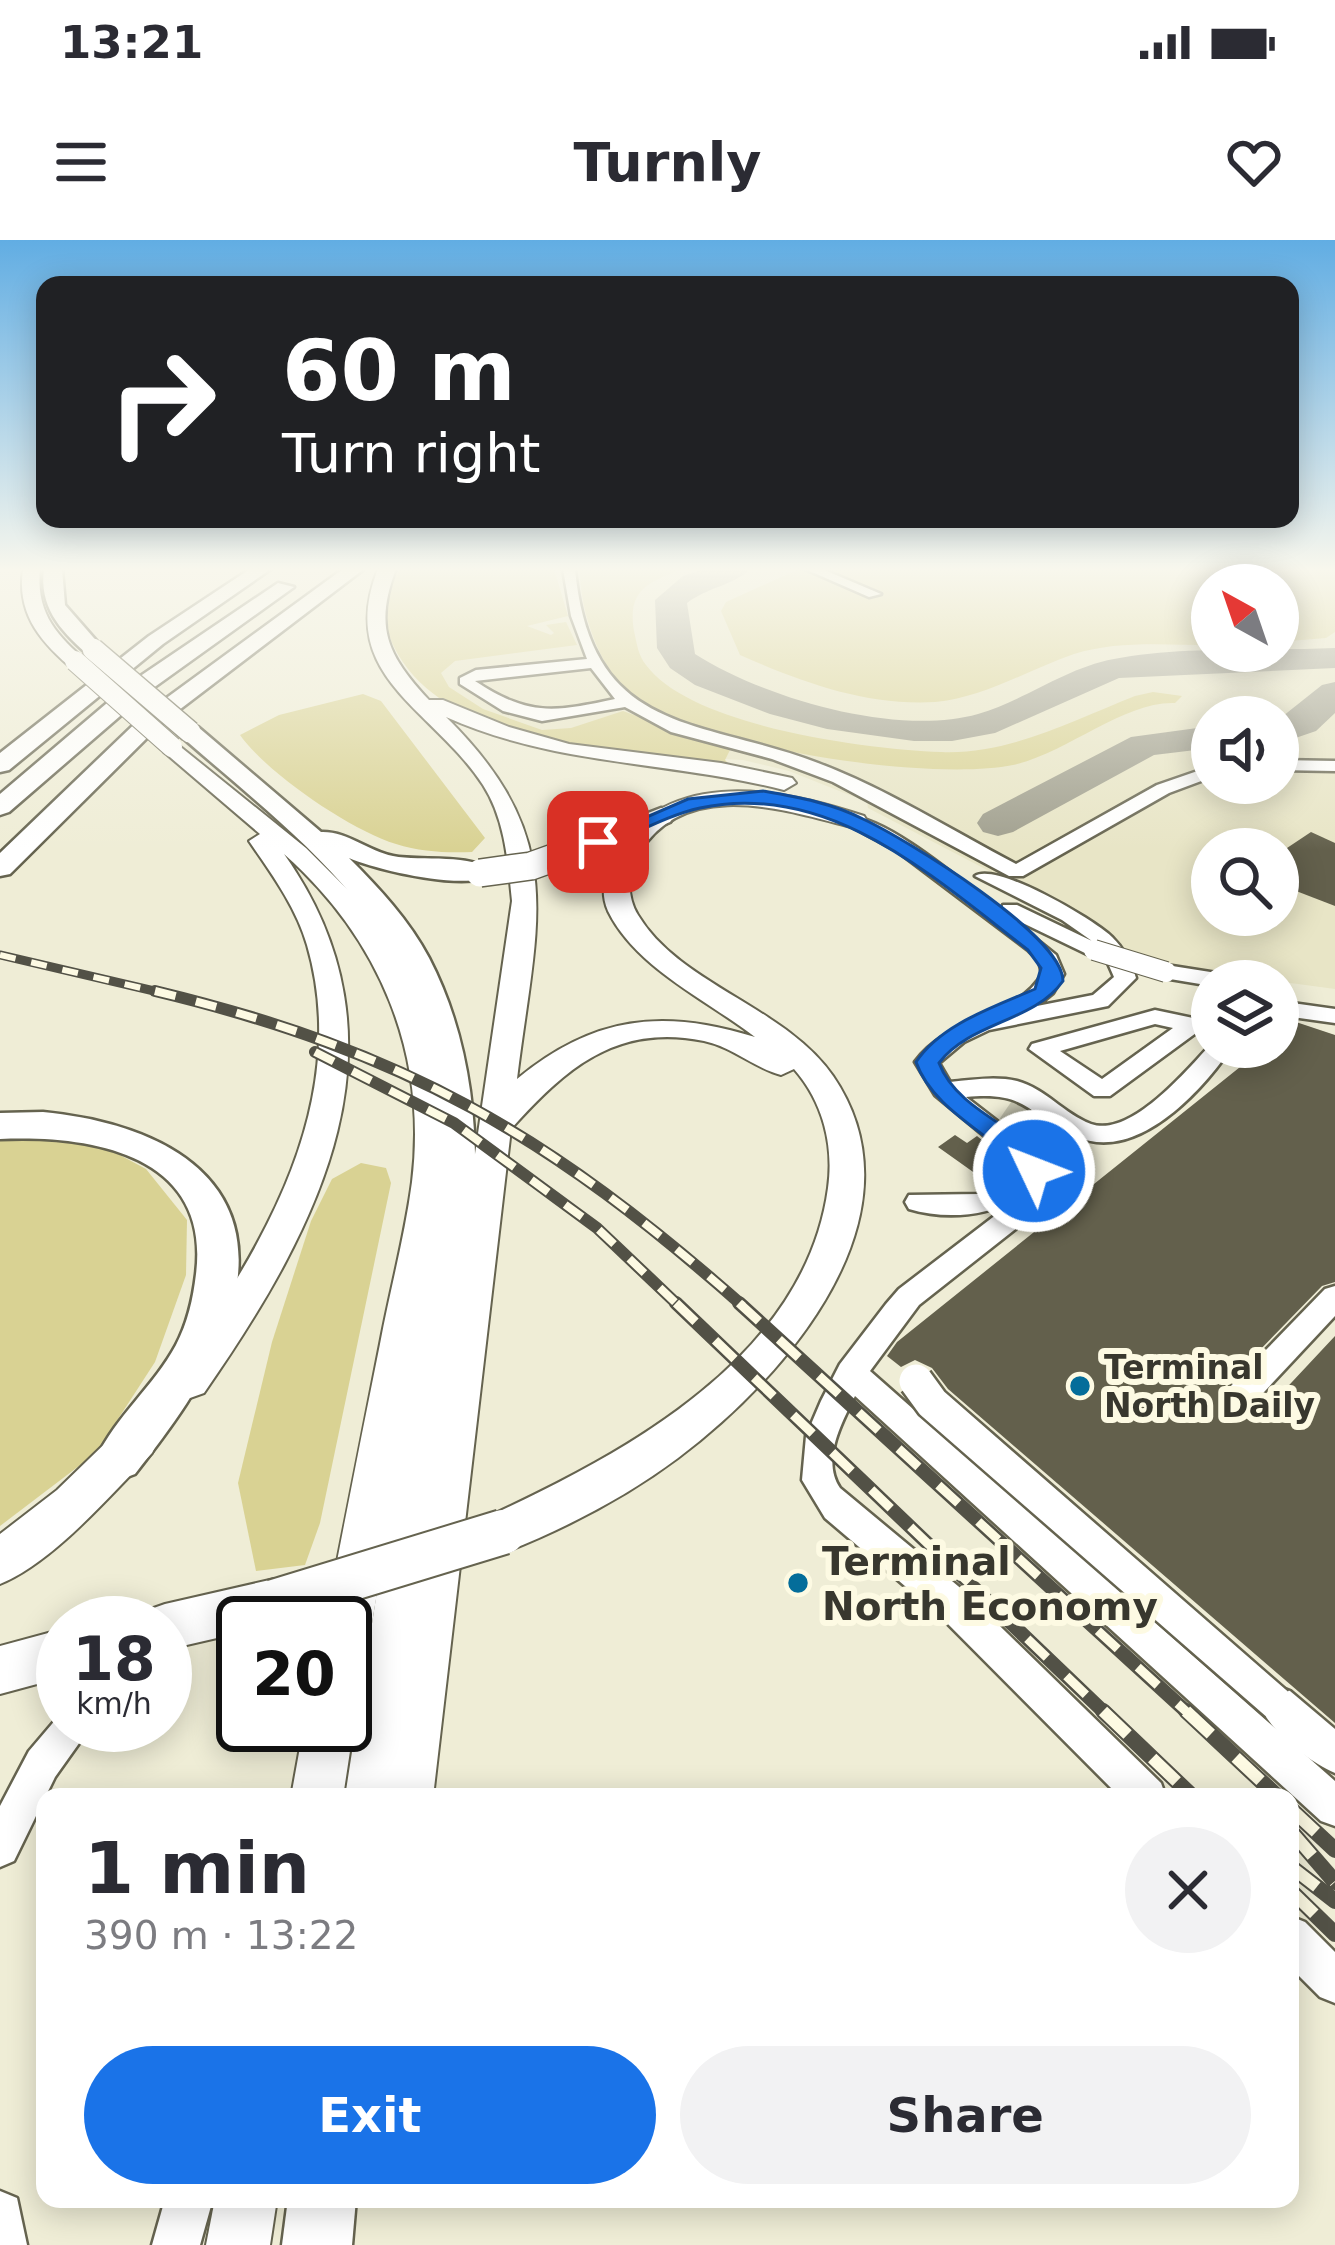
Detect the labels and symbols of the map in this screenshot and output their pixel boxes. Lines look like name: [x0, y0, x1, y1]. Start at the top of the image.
north arrow: [1191, 564, 1299, 672]
pin: [547, 791, 649, 893]
position arrow: [971, 1108, 1097, 1234]
place label: Terminal North Daily: [1104, 1348, 1315, 1425]
marker: Terminal North Daily: [1067, 1373, 1093, 1399]
place label: Terminal North Economy: [822, 1539, 1158, 1629]
marker: Terminal North Economy: [785, 1570, 811, 1596]
speed limit sign: 20: [216, 1596, 372, 1752]

